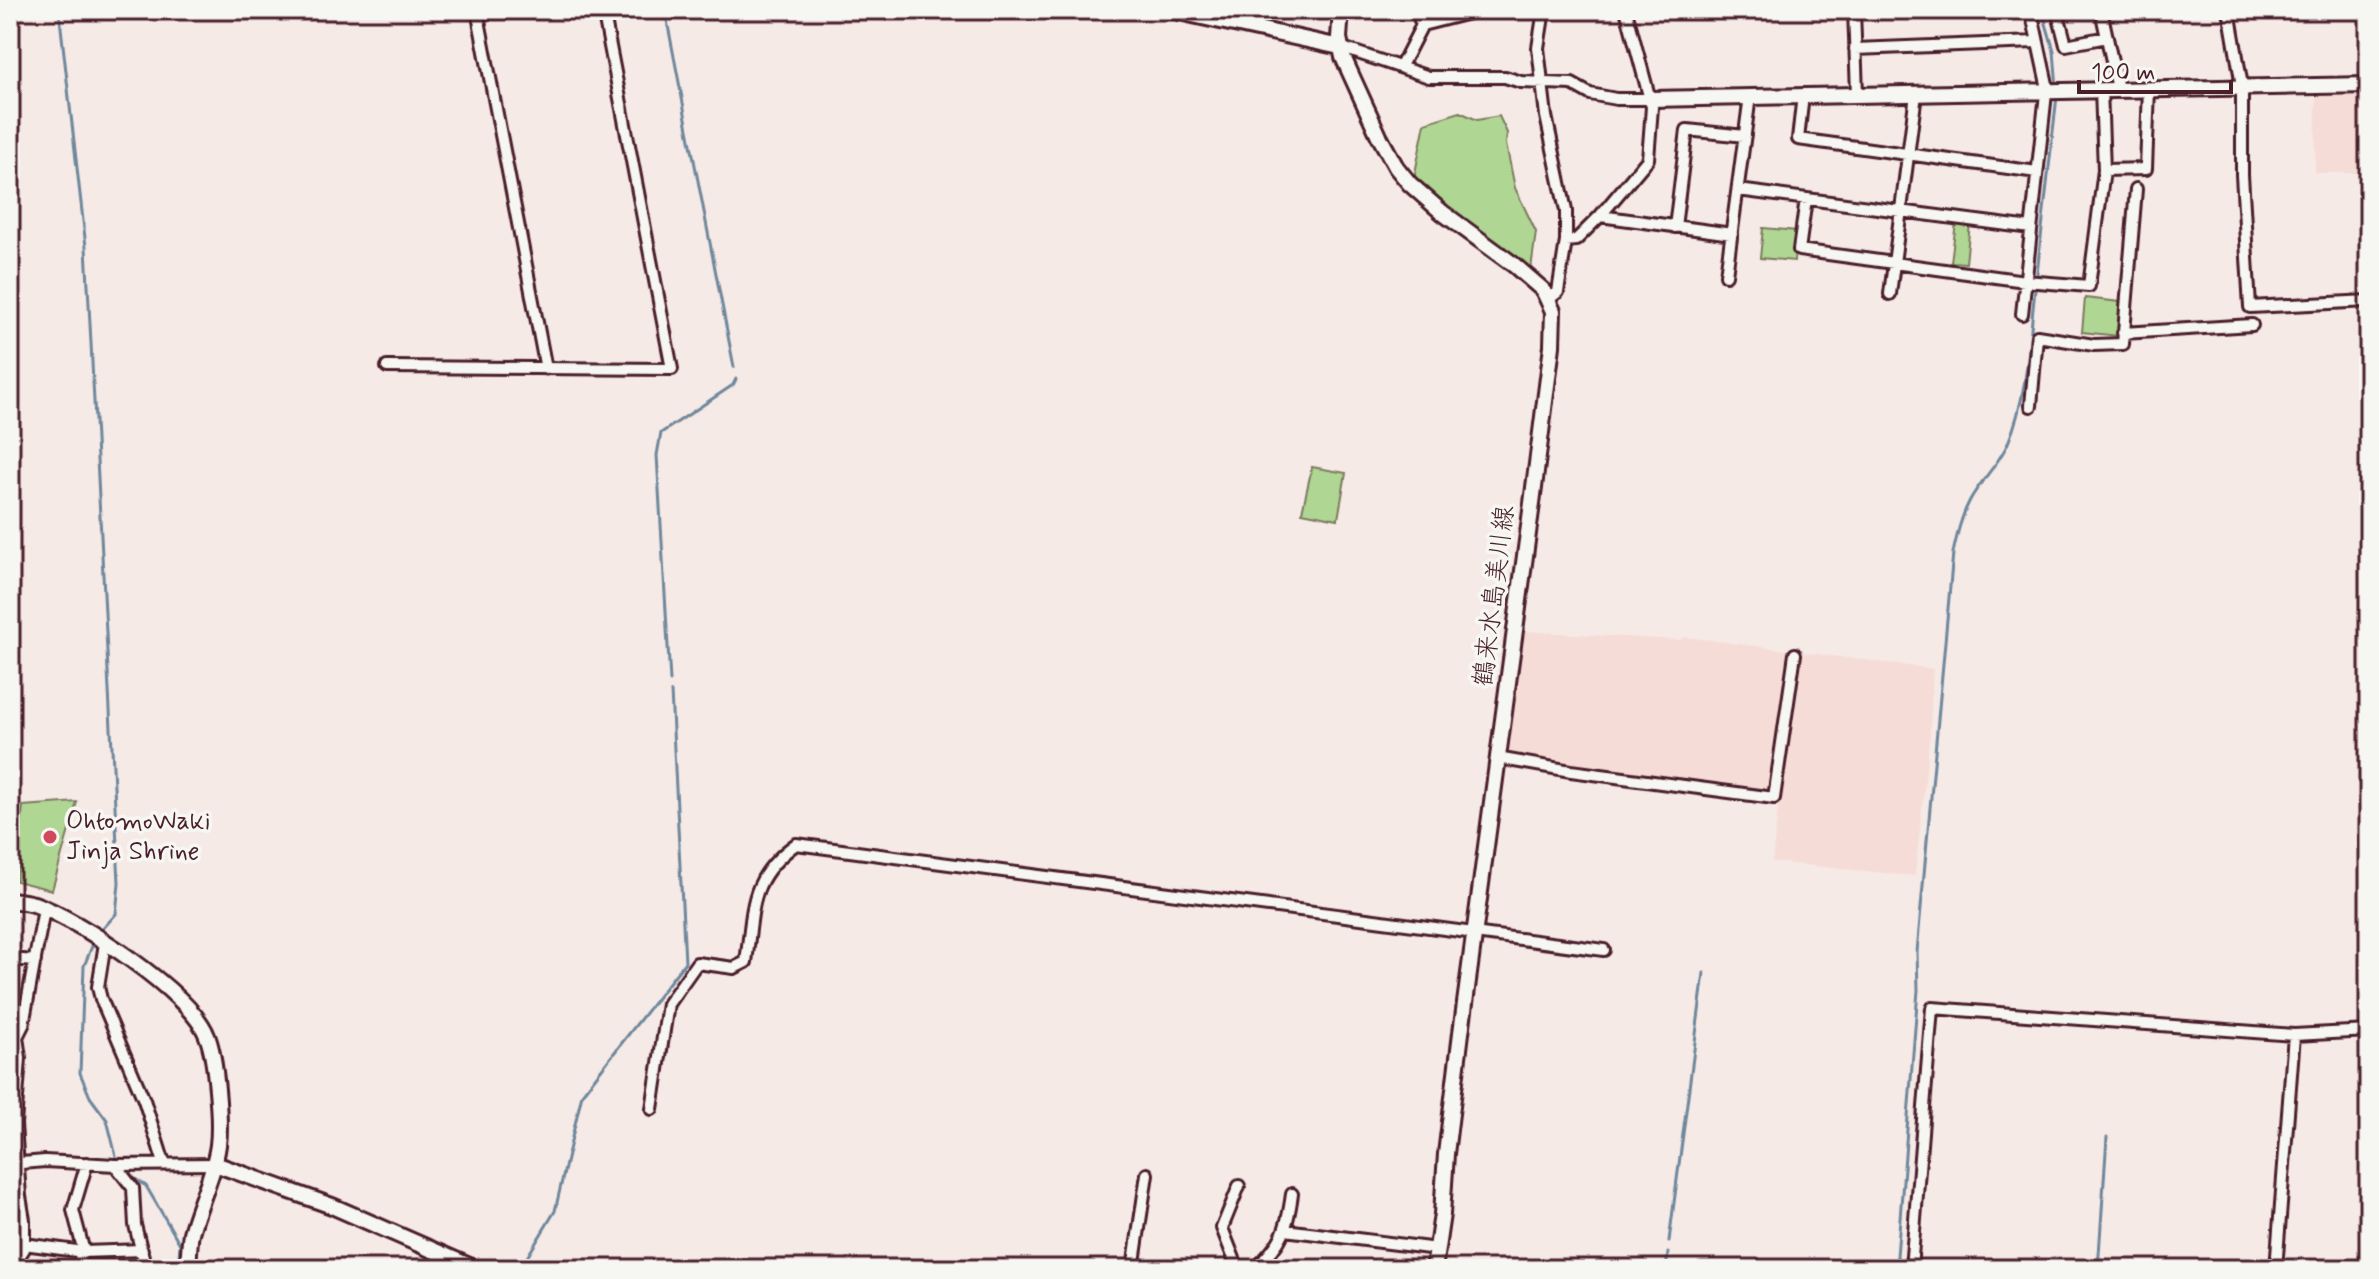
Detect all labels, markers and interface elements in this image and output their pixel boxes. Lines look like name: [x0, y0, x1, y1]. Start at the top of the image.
scale bar: [2079, 44, 2231, 94]
text: 100 m: [2091, 58, 2155, 89]
street label: 鶴来水島美川線: [1467, 504, 1523, 688]
place label: OhtomoWaki Jinja Shrine: [66, 805, 211, 869]
marker: OhtomoWaki Jinja Shrine: [41, 828, 59, 846]

